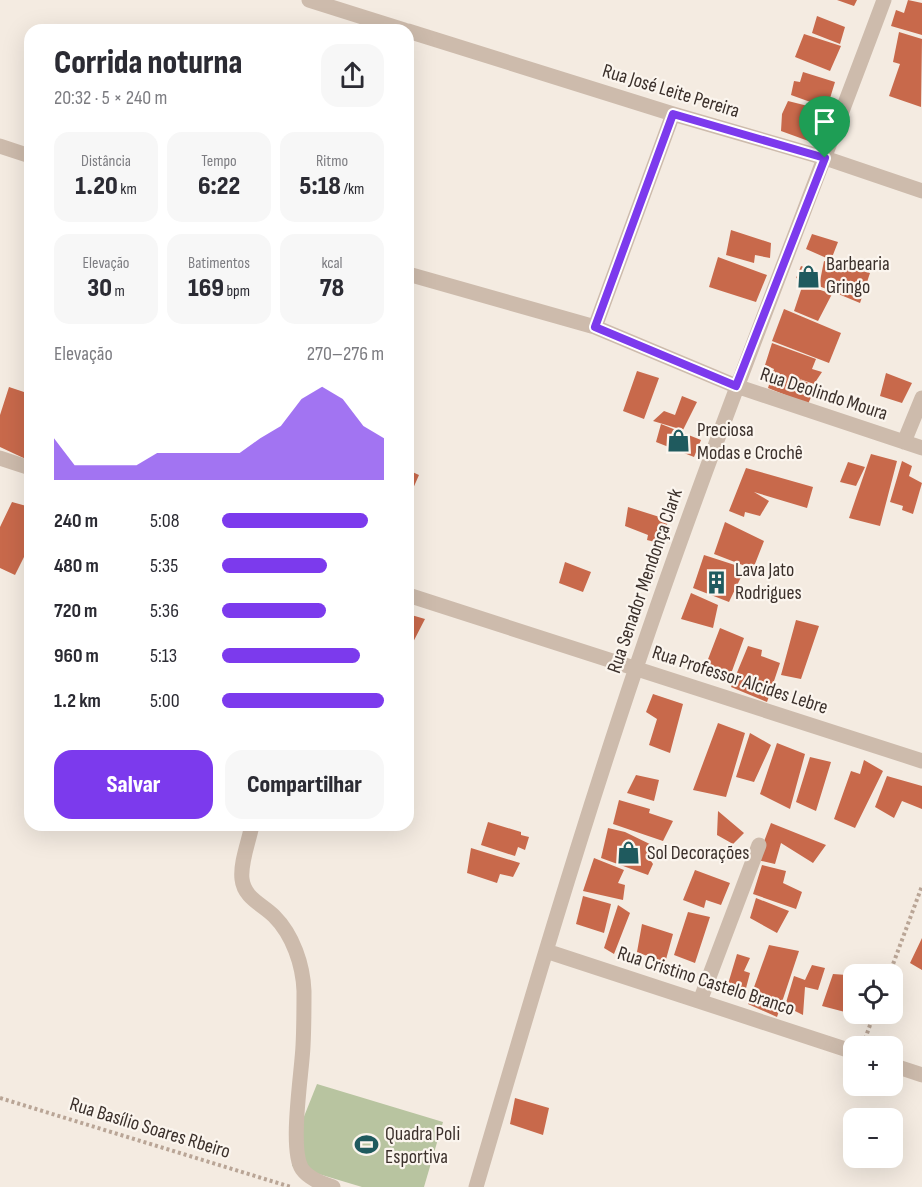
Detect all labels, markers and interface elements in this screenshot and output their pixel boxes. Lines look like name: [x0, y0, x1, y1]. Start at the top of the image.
text: Corrida noturna: [54, 43, 242, 83]
button: share: [321, 44, 384, 107]
street label: Rua José Leite Pereira: [600, 59, 742, 123]
text: 20:32 · 5 × 240 m: [54, 86, 167, 110]
pin: [799, 96, 850, 158]
icon: arrive: [808, 105, 841, 138]
text: Distância: [81, 152, 131, 171]
text: Tempo: [201, 152, 237, 171]
text: Ritmo: [316, 152, 348, 171]
text: 1.20: [75, 171, 118, 202]
text: 6:22: [198, 171, 240, 202]
text: 5:18: [300, 171, 341, 202]
text: km: [118, 180, 137, 199]
text: /km: [341, 180, 364, 199]
place label: Barbearia Gringo: [826, 252, 890, 299]
text: Elevação: [83, 254, 130, 273]
text: Batimentos: [188, 254, 250, 273]
text: kcal: [321, 254, 343, 273]
shop icon: Barbearia Gringo: [795, 263, 821, 289]
text: 30: [87, 273, 112, 304]
text: 169: [188, 273, 224, 304]
text: 78: [320, 273, 344, 304]
text: m: [112, 282, 125, 301]
text: bpm: [224, 282, 250, 301]
text: Elevação: [54, 342, 113, 366]
text: 270–276 m: [307, 342, 384, 366]
street label: Rua Deolindo Moura: [757, 362, 891, 426]
place label: Preciosa Modas e Crochê: [697, 418, 803, 465]
shop icon: Preciosa Modas e Crochê: [666, 428, 692, 454]
street label: Rua Senador Mendonça Clark: [602, 485, 688, 676]
text: 240 m: [54, 509, 98, 533]
text: 5:08: [150, 509, 179, 533]
text: 480 m: [54, 554, 99, 578]
text: 5:35: [150, 554, 178, 578]
place label: Lava Jato Rodrigues: [735, 558, 802, 605]
building icon: Lava Jato Rodrigues: [704, 569, 730, 595]
text: 720 m: [54, 599, 97, 623]
text: 5:36: [150, 599, 179, 623]
street label: Rua Professor Alcides Lebre: [649, 640, 831, 720]
text: 960 m: [54, 644, 99, 668]
text: 5:13: [150, 644, 177, 668]
text: 1.2 km: [54, 689, 101, 713]
text: 5:00: [150, 689, 180, 713]
button: Salvar: [54, 750, 213, 819]
button: Compartilhar: [225, 750, 384, 819]
shop icon: Sol Decorações: [616, 840, 642, 866]
place label: Sol Decorações: [647, 841, 749, 865]
street label: Rua Cristino Castelo Branco: [614, 941, 798, 1021]
map controls: [843, 964, 903, 1168]
button: locate: [843, 964, 903, 1024]
button: +: [843, 1036, 903, 1096]
street label: Rua Basílio Soares Rbeiro: [67, 1092, 233, 1164]
button: −: [843, 1108, 903, 1168]
place label: Quadra Poli Esportiva: [385, 1122, 460, 1169]
sports icon: Quadra Poli Esportiva: [354, 1132, 380, 1158]

